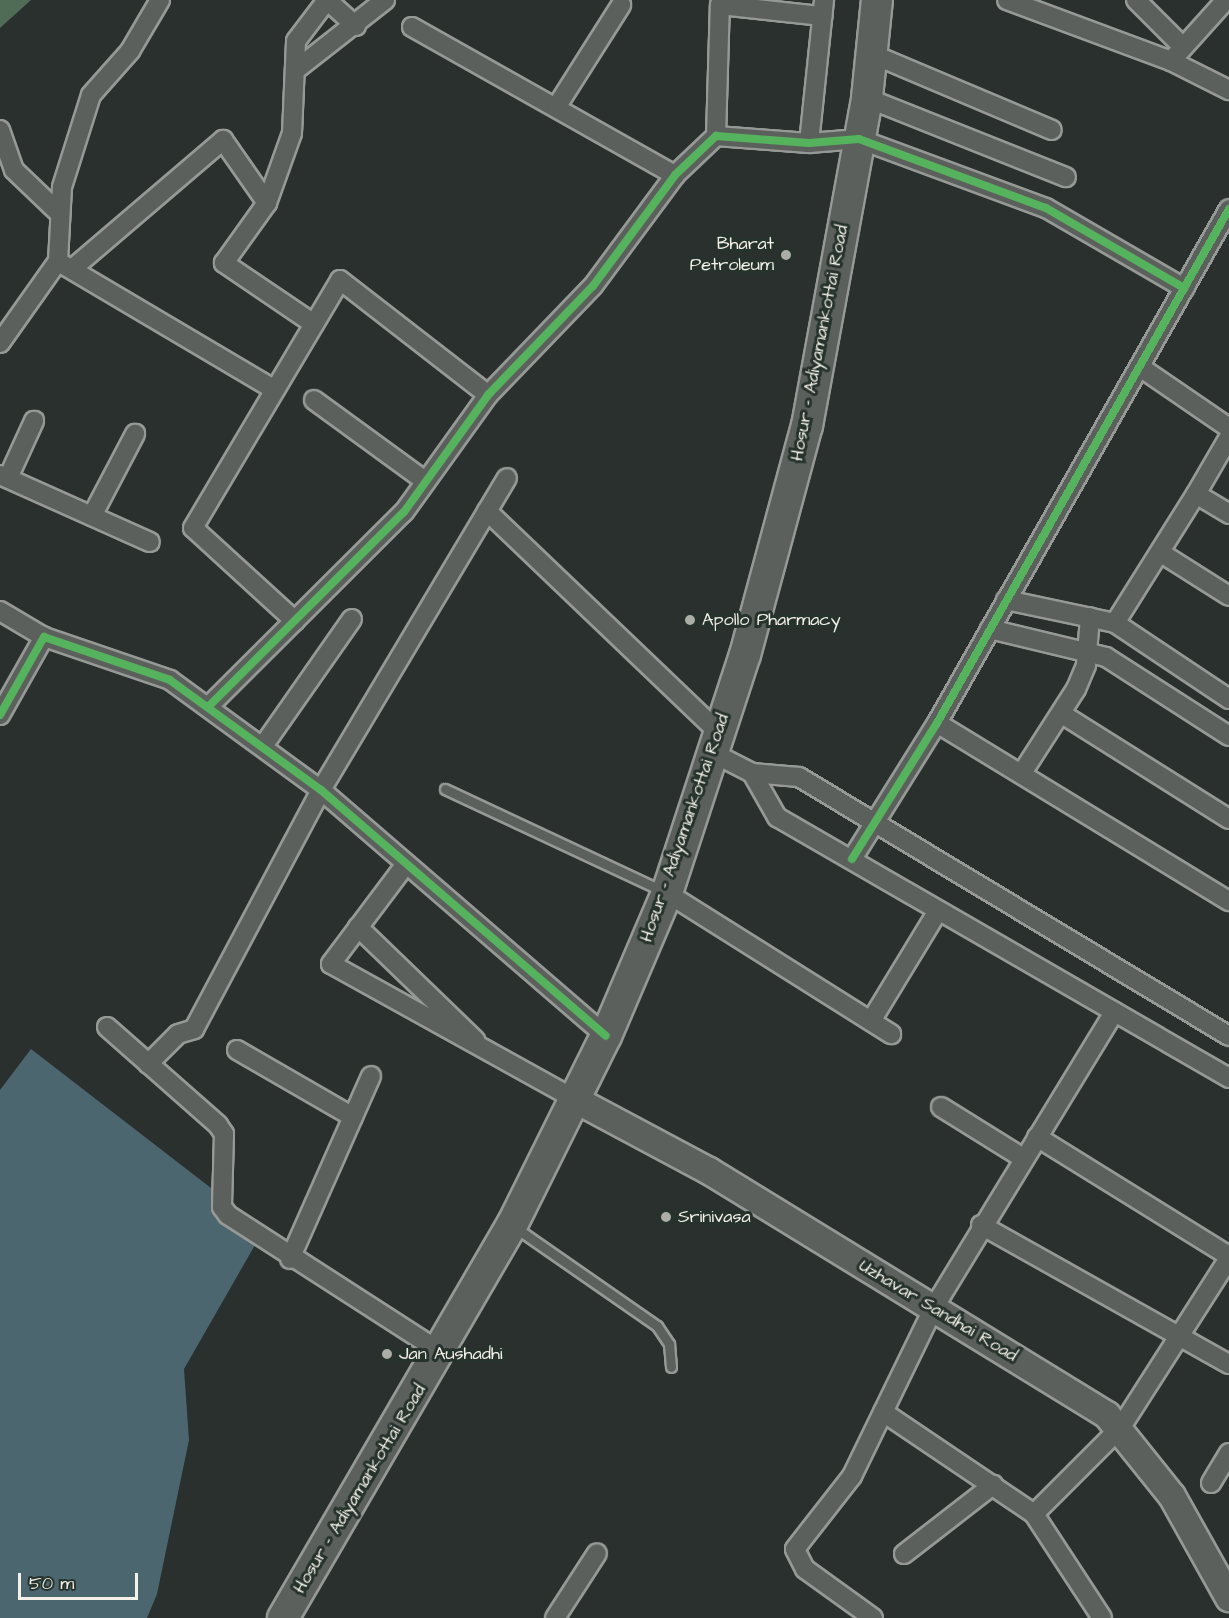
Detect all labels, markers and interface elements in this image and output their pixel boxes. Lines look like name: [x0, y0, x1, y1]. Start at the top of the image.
street label: Hosur - Adiyamankottai Road: [787, 223, 853, 463]
place label: Bharat Petroleum: [690, 234, 774, 276]
marker: Bharat Petroleum: [779, 248, 793, 262]
place label: Apollo Pharmacy: [702, 609, 841, 631]
marker: Apollo Pharmacy: [683, 613, 697, 627]
street label: Hosur - Adiyamankottai Road: [636, 711, 734, 945]
place label: Srinivasa: [678, 1206, 751, 1228]
marker: Srinivasa: [659, 1210, 673, 1224]
street label: Uzhavar Sandhai Road: [855, 1255, 1021, 1367]
place label: Jan Aushadhi: [399, 1343, 503, 1365]
marker: Jan Aushadhi: [380, 1347, 394, 1361]
street label: Hosur - Adiyamankottai Road: [289, 1381, 431, 1597]
scale bar: [21, 1561, 141, 1599]
text: 50 m: [29, 1571, 74, 1596]

